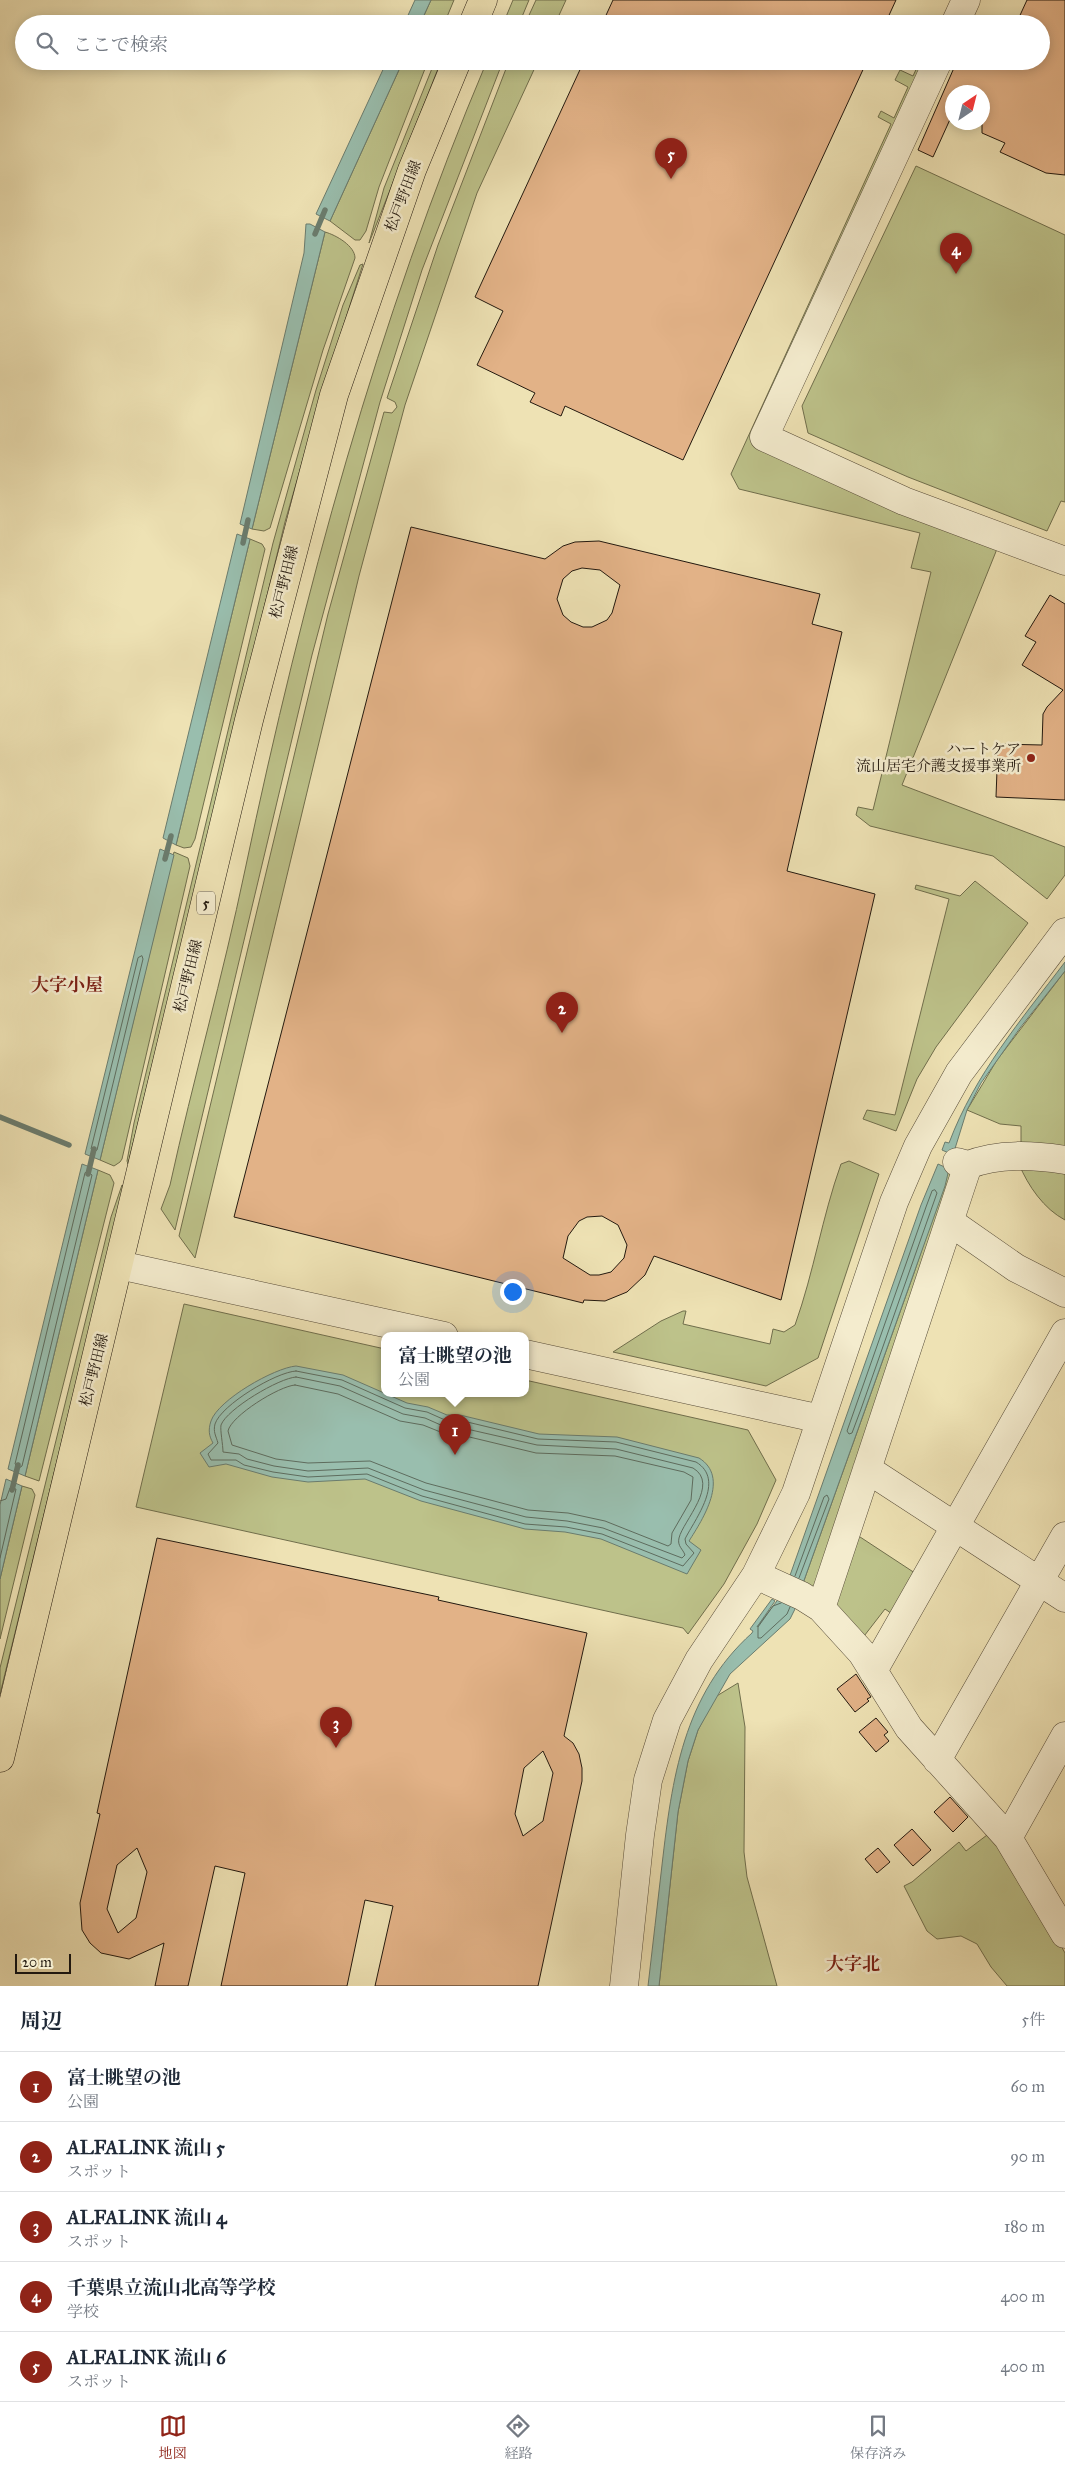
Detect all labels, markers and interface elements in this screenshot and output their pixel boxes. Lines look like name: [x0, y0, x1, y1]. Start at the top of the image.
search box: [15, 15, 1050, 70]
icon: search: [33, 29, 61, 57]
text: ここで検索: [73, 33, 168, 56]
north arrow: [945, 85, 990, 130]
pin: 5: [655, 138, 687, 179]
street label: 松戸野田線: [381, 158, 425, 234]
pin: 4: [940, 233, 972, 274]
street label: 松戸野田線: [266, 543, 302, 621]
place label: ハートケア 流山居宅介護支援事業所: [856, 740, 1021, 775]
marker: ハートケア 流山居宅介護支援事業所: [1025, 752, 1037, 764]
road number: 5: [197, 891, 215, 914]
street label: 松戸野田線: [170, 937, 206, 1015]
district label: 大字小屋: [31, 974, 103, 996]
pin: 2: [546, 992, 578, 1033]
your location: [500, 1279, 526, 1305]
street label: 松戸野田線: [76, 1331, 112, 1409]
popup: [381, 1332, 529, 1397]
text: 富士眺望の池: [398, 1344, 512, 1367]
text: 公園: [398, 1370, 430, 1389]
pin: 1: [439, 1414, 471, 1455]
pin: 3: [320, 1707, 352, 1748]
scale bar: [15, 1951, 71, 1974]
district label: 大字北: [826, 1953, 880, 1975]
text: 20 m: [22, 1954, 52, 1971]
text: 周辺: [20, 2008, 62, 2034]
text: 5件: [1022, 2010, 1045, 2029]
text: 富士眺望の池: [67, 2066, 181, 2089]
text: 1: [33, 2077, 39, 2096]
text: 60 m: [1011, 2077, 1045, 2096]
text: 公園: [67, 2092, 99, 2111]
text: ALFALINK 流山 5: [67, 2136, 225, 2159]
text: 2: [32, 2147, 40, 2166]
text: 90 m: [1010, 2147, 1045, 2166]
text: スポット: [67, 2162, 131, 2181]
text: ALFALINK 流山 4: [67, 2206, 227, 2229]
text: 3: [33, 2217, 39, 2236]
text: 180 m: [1004, 2217, 1045, 2236]
text: スポット: [67, 2232, 131, 2251]
text: 千葉県立流山北高等学校: [67, 2276, 276, 2299]
text: 4: [32, 2287, 40, 2306]
text: 400 m: [1001, 2287, 1045, 2306]
text: 学校: [67, 2302, 99, 2321]
text: ALFALINK 流山 6: [67, 2346, 226, 2369]
text: 5: [32, 2357, 40, 2376]
text: 400 m: [1001, 2357, 1045, 2376]
text: スポット: [67, 2372, 131, 2391]
tab: 地図: [159, 2412, 187, 2462]
tab: 経路: [504, 2412, 532, 2462]
tab: 保存済み: [850, 2412, 906, 2462]

